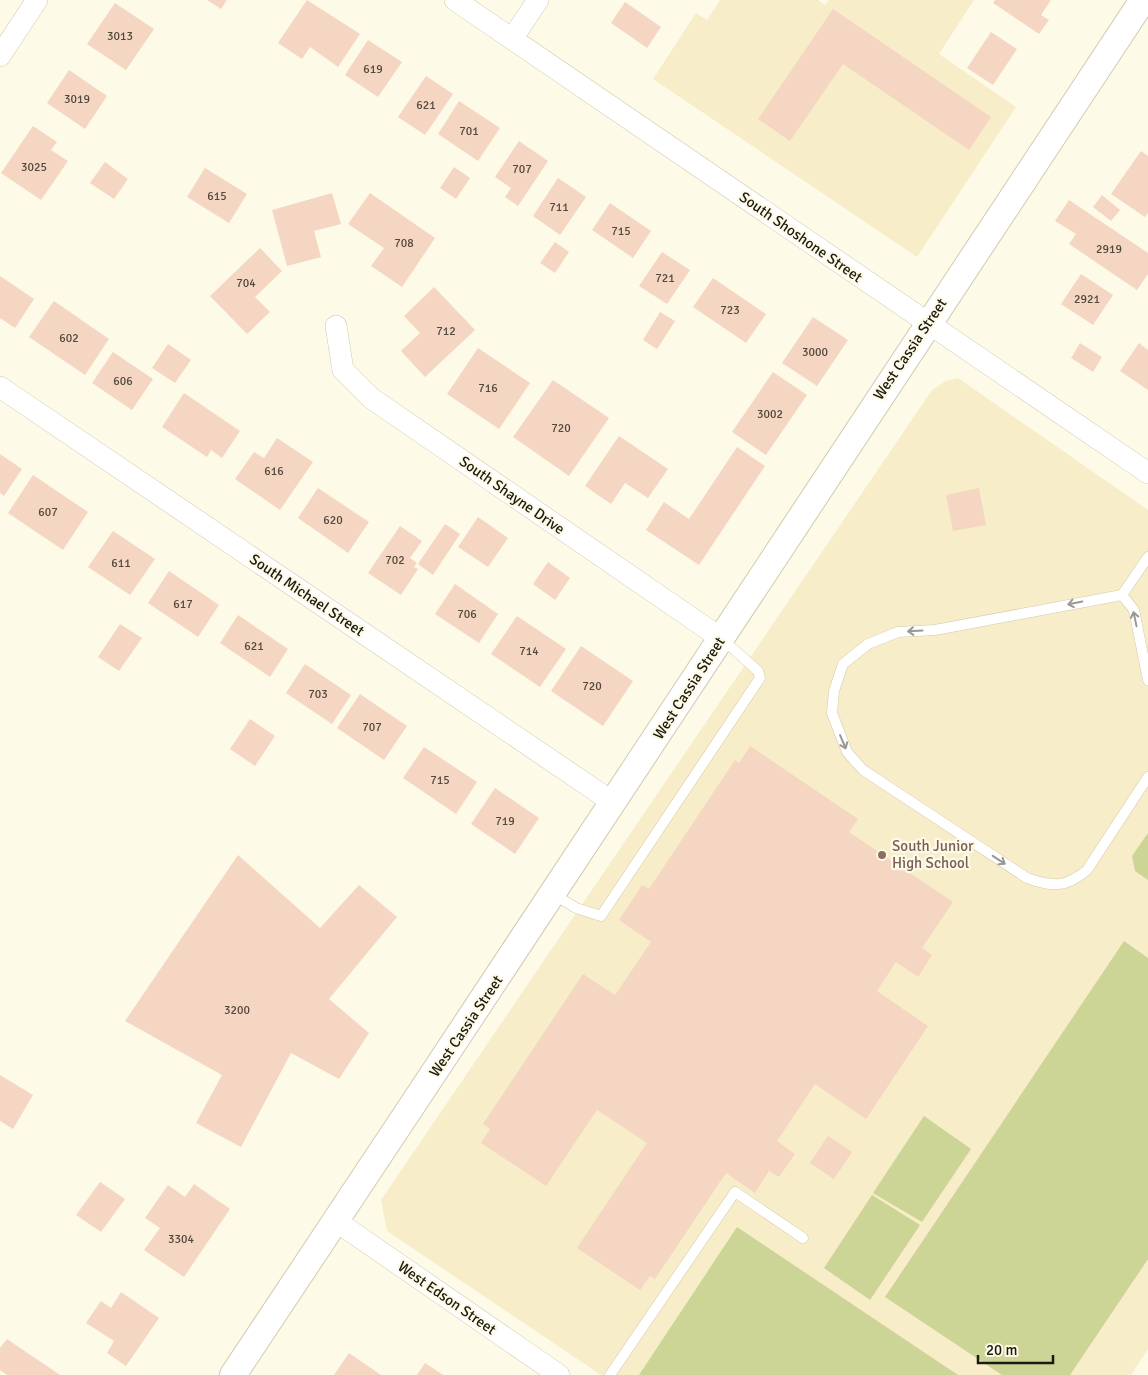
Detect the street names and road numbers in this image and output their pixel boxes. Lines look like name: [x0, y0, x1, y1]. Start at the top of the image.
street label: South Shoshone Street: [736, 188, 866, 286]
street label: West Cassia Street: [869, 295, 951, 403]
street label: South Shayne Drive: [456, 452, 568, 538]
street label: South Michael Street: [246, 550, 368, 640]
street label: West Cassia Street: [649, 633, 729, 743]
street label: West Cassia Street: [425, 972, 507, 1080]
street label: West Edson Street: [394, 1257, 500, 1339]

